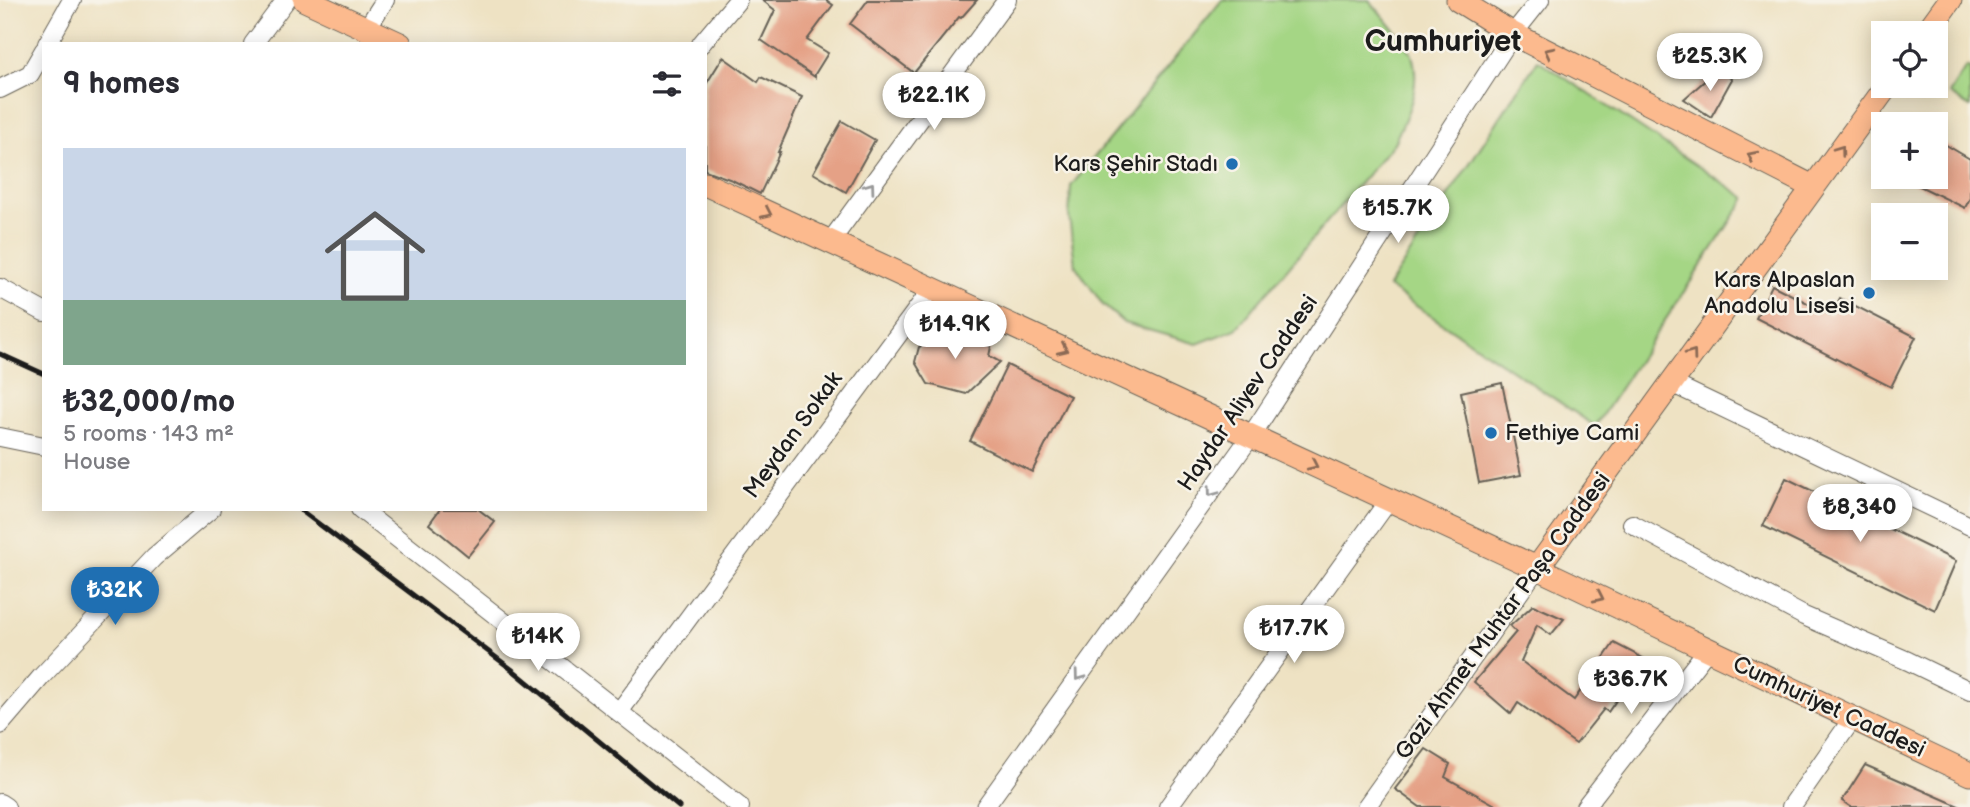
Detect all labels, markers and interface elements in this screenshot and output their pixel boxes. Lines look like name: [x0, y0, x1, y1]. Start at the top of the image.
map controls: [1871, 21, 1948, 280]
button: locate: [1871, 21, 1948, 98]
district label: Cumhuriyet: [1365, 24, 1521, 60]
pin: ₺25.3K: [1653, 34, 1767, 93]
text: ₺25.3K: [1673, 42, 1747, 70]
one-way arrow: [1544, 47, 1557, 61]
icon: filters: [648, 65, 686, 103]
text: 9 homes: [63, 66, 180, 102]
pin: ₺22.1K: [877, 72, 991, 132]
text: ₺22.1K: [898, 81, 970, 109]
button: +: [1871, 112, 1948, 189]
one-way arrow: [1832, 145, 1844, 158]
place label: Kars Şehir Stadı: [1053, 150, 1218, 178]
one-way arrow: [1747, 151, 1759, 165]
marker: Kars Şehir Stadı: [1224, 156, 1240, 172]
one-way arrow: [862, 182, 874, 195]
pin: ₺15.7K: [1341, 186, 1455, 245]
icon: home: [312, 193, 438, 319]
text: ₺15.7K: [1363, 194, 1433, 222]
button: −: [1871, 203, 1948, 280]
one-way arrow: [760, 205, 772, 219]
place label: Kars Alpaslan Anadolu Lisesi: [1704, 266, 1855, 320]
marker: Kars Alpaslan Anadolu Lisesi: [1861, 285, 1877, 301]
street label: Haydar Aliyev Caddesi: [1172, 290, 1324, 496]
pin: ₺14.9K: [898, 302, 1012, 361]
text: ₺14.9K: [920, 310, 990, 338]
one-way arrow: [1056, 341, 1068, 355]
one-way arrow: [1684, 349, 1696, 362]
street label: Meydan Sokak: [738, 365, 849, 504]
text: ₺32,000/mo: [63, 384, 235, 420]
place label: Fethiye Cami: [1505, 419, 1639, 447]
text: 5 rooms · 143 m²: [63, 420, 234, 448]
marker: Fethiye Cami: [1483, 425, 1499, 441]
text: House: [63, 448, 130, 476]
one-way arrow: [1306, 457, 1318, 471]
street label: Gazi Ahmet Muhtar Paşa Caddesi: [1389, 467, 1617, 765]
one-way arrow: [1207, 484, 1220, 497]
pin: ₺8,340: [1803, 484, 1917, 544]
text: ₺8,340: [1823, 493, 1897, 521]
pin: ₺32K: [74, 568, 156, 627]
text: ₺32K: [87, 576, 143, 604]
one-way arrow: [1591, 589, 1604, 603]
pin: ₺17.7K: [1237, 606, 1351, 665]
pin: ₺14K: [497, 614, 579, 673]
text: ₺17.7K: [1260, 614, 1328, 642]
text: ₺14K: [512, 622, 564, 650]
street label: Cumhuriyet Caddesi: [1728, 650, 1930, 764]
pin: ₺36.7K: [1574, 656, 1688, 716]
text: ₺36.7K: [1594, 665, 1668, 693]
one-way arrow: [1075, 669, 1087, 681]

